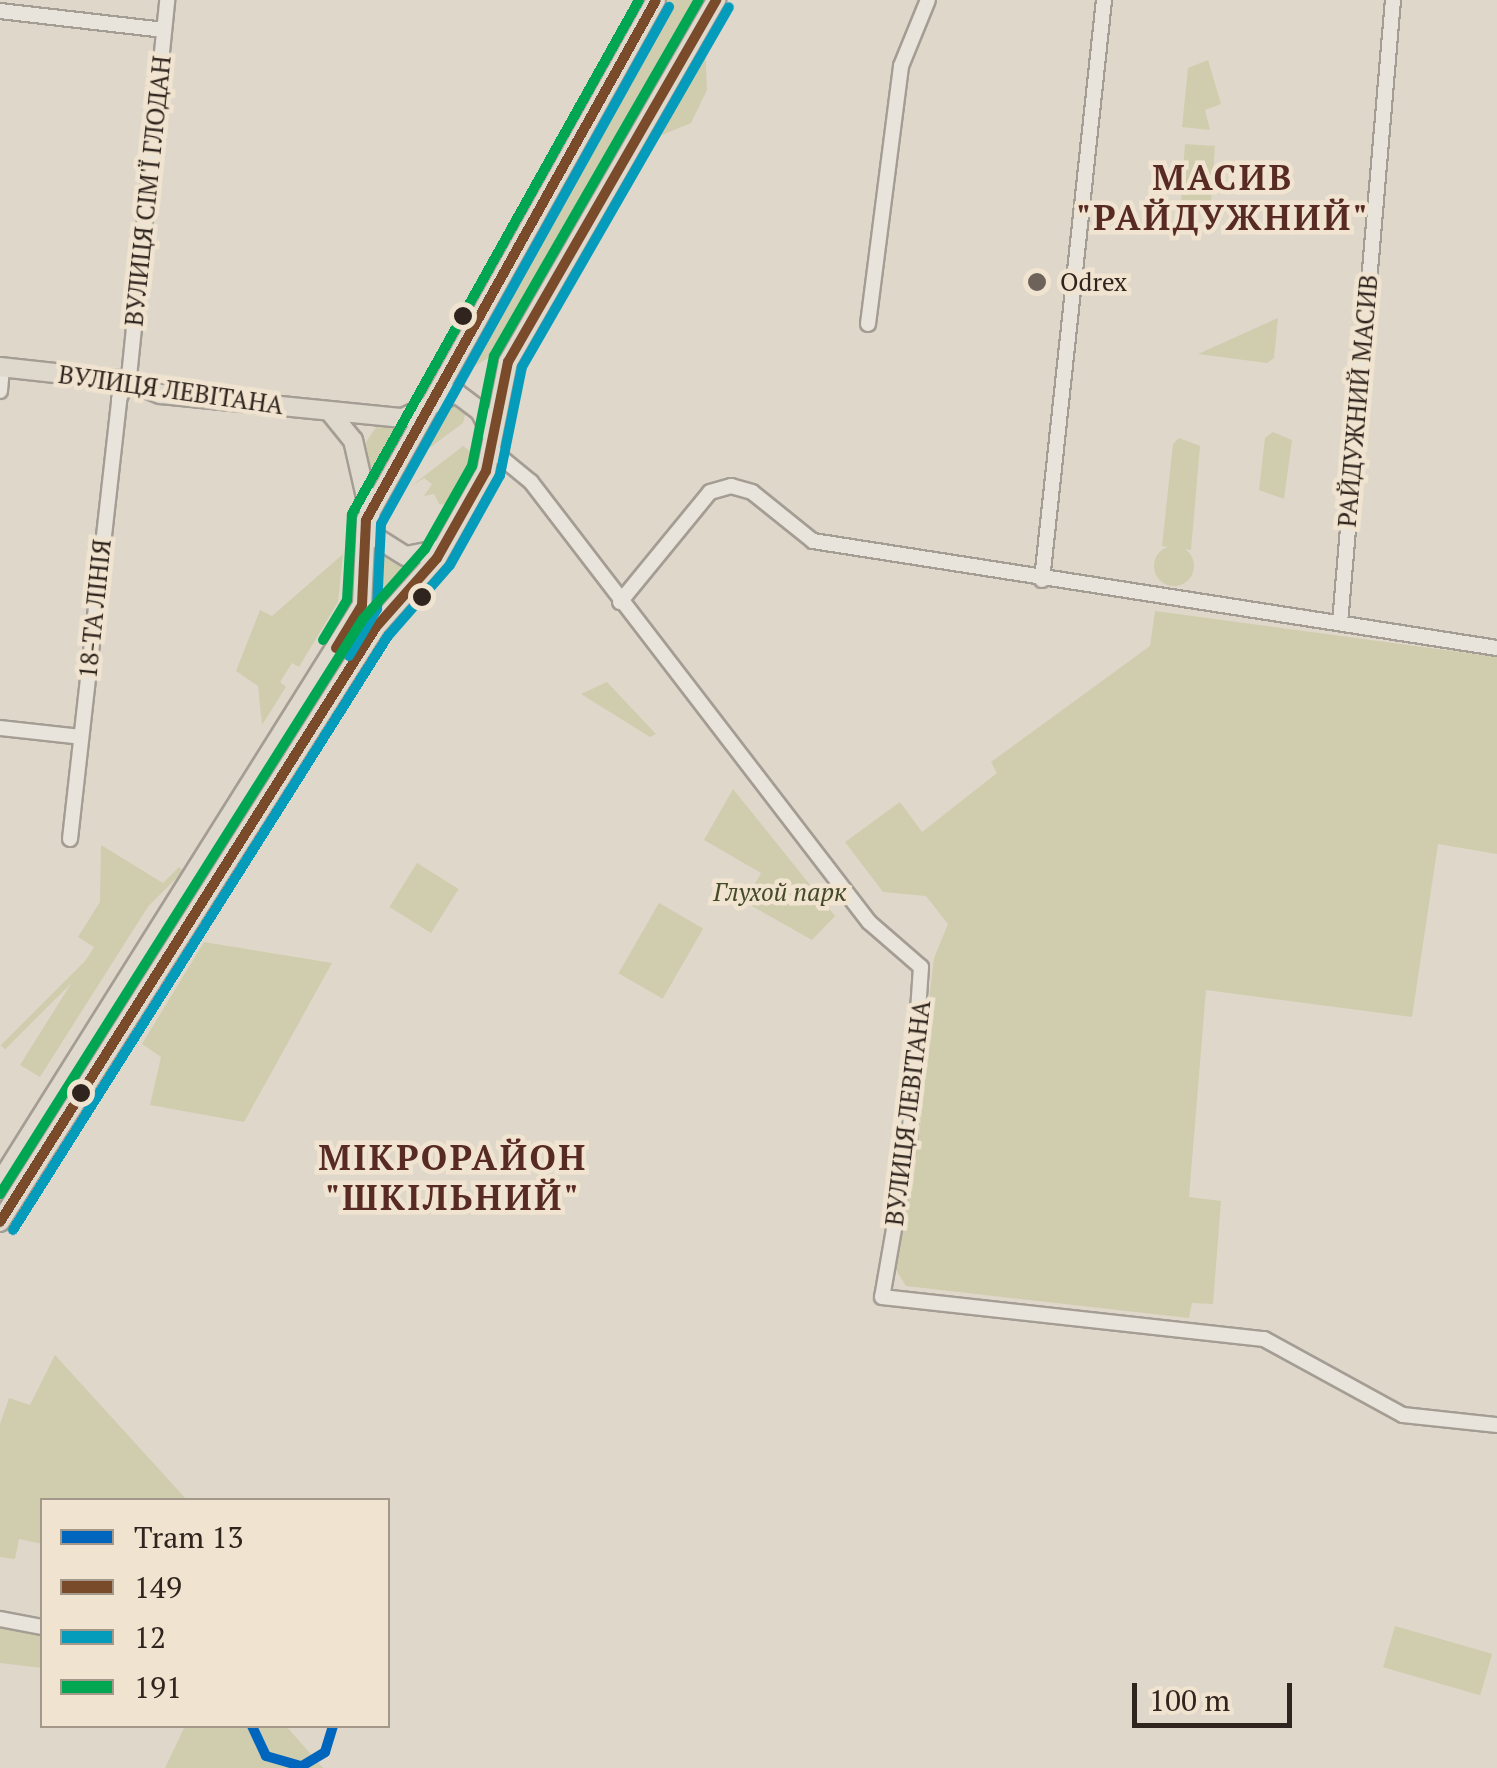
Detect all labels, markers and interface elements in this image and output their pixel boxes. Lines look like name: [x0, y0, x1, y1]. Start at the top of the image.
street label: ВУЛИЦЯ СІМ'Ї ГЛОДАН: [119, 54, 177, 328]
district label: МАСИВ "РАЙДУЖНИЙ": [1076, 156, 1370, 238]
place label: Odrex: [1060, 267, 1127, 297]
marker: Odrex: [1024, 269, 1050, 295]
street label: РАЙДУЖНИЙ МАСИВ: [1332, 274, 1384, 528]
unlabelled marker: [453, 306, 473, 326]
street label: ВУЛИЦЯ ЛЕВІТАНА: [57, 359, 285, 421]
street label: 18-ТА ЛІНІЯ: [73, 538, 117, 680]
unlabelled marker: [412, 587, 432, 607]
park label: Глухой парк: [713, 877, 847, 907]
street label: ВУЛИЦЯ ЛЕВІТАНА: [879, 999, 937, 1227]
unlabelled marker: [71, 1083, 91, 1103]
district label: МІКРОРАЙОН "ШКІЛЬНИЙ": [318, 1136, 588, 1218]
legend: [40, 1498, 390, 1728]
text: Tram 13: [134, 1517, 244, 1557]
text: 149: [134, 1567, 182, 1607]
text: 12: [134, 1617, 166, 1657]
scale bar: [1137, 1663, 1297, 1725]
text: 191: [134, 1667, 182, 1707]
text: 100 m: [1149, 1680, 1230, 1720]

